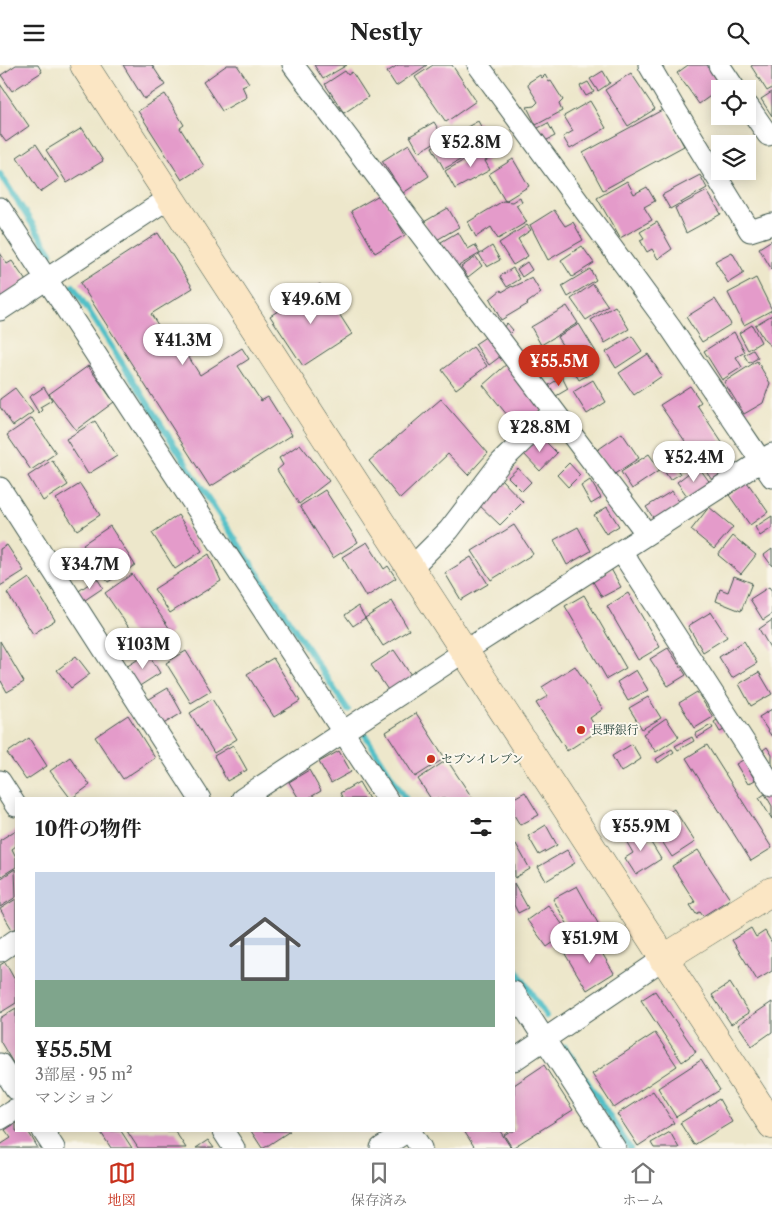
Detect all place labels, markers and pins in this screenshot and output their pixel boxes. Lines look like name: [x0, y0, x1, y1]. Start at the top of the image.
pin: ¥52.8M: [430, 126, 512, 168]
pin: ¥49.6M: [270, 283, 352, 325]
pin: ¥41.3M: [142, 323, 224, 366]
pin: ¥55.5M: [518, 345, 600, 387]
pin: ¥28.8M: [499, 411, 581, 453]
pin: ¥52.4M: [653, 441, 735, 483]
pin: ¥34.7M: [49, 547, 131, 590]
pin: ¥103M: [108, 627, 178, 670]
place label: 長野銀行: [591, 722, 639, 737]
marker: 長野銀行: [575, 724, 587, 736]
place label: セブンイレブン: [441, 751, 523, 766]
marker: セブンイレブン: [425, 753, 437, 765]
pin: ¥55.9M: [600, 809, 682, 852]
pin: ¥51.9M: [549, 921, 631, 964]

